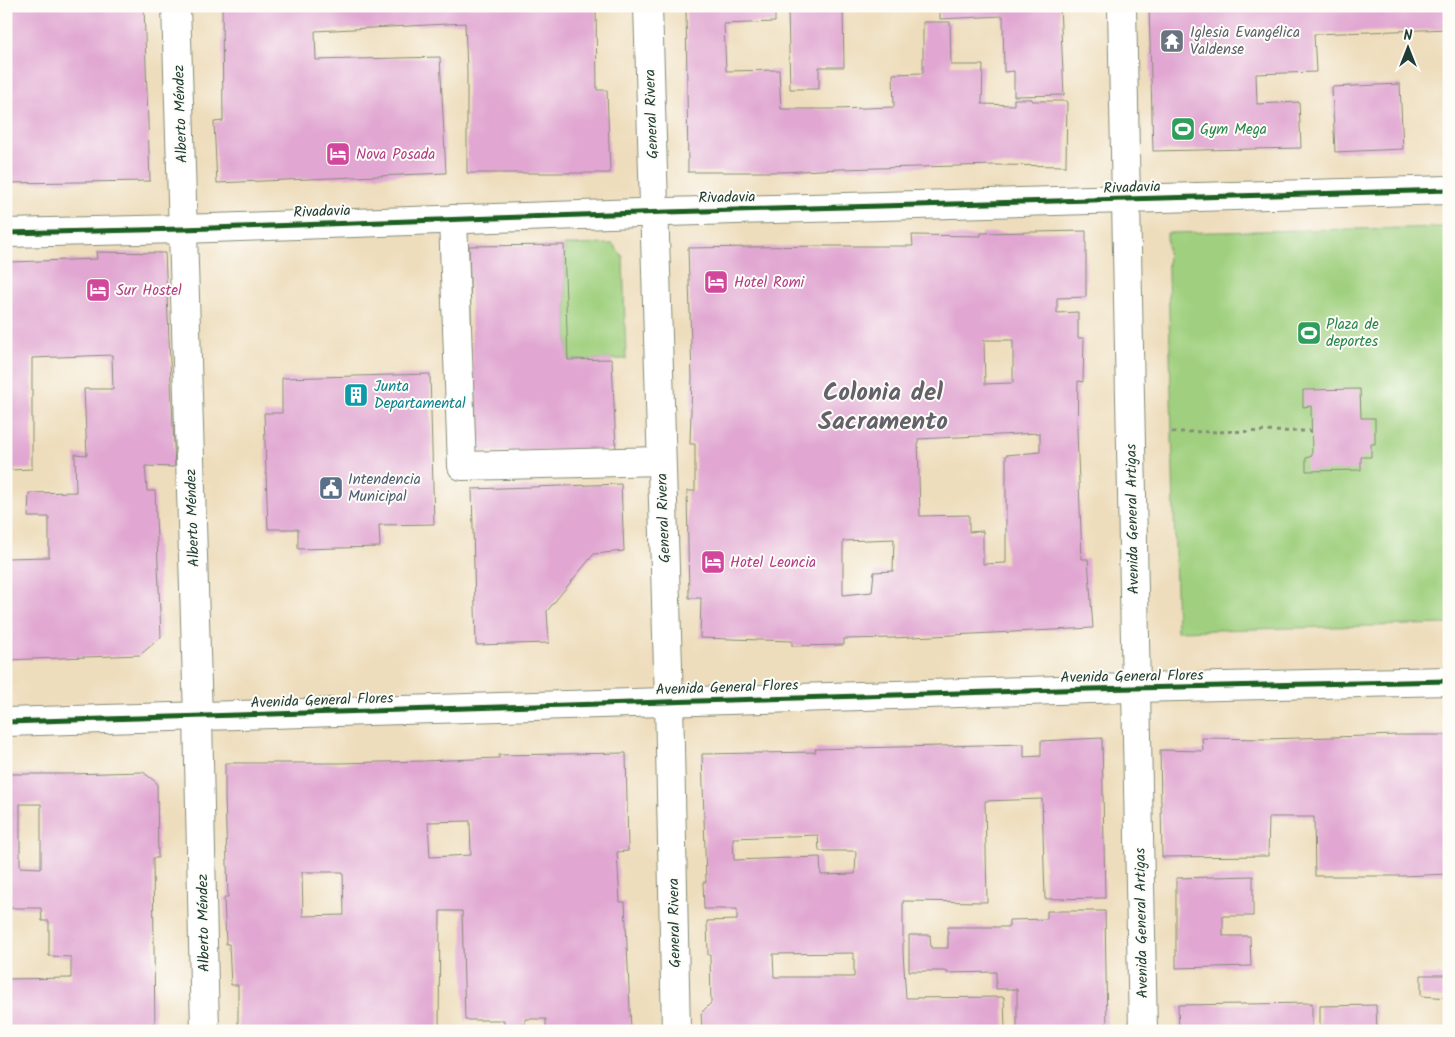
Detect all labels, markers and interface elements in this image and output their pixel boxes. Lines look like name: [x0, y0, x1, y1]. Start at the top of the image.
place label: Iglesia Evangélica Valdense: [1190, 21, 1300, 62]
north arrow: [1382, 22, 1432, 72]
text: N: [1404, 25, 1413, 47]
temple icon: Iglesia Evangélica Valdense: [1159, 28, 1185, 54]
street label: Alberto Méndez: [167, 64, 195, 163]
street label: General Rivera: [638, 69, 666, 159]
sports icon: Gym Mega: [1170, 116, 1196, 142]
place label: Gym Mega: [1200, 118, 1267, 142]
hotel icon: Nova Posada: [325, 141, 351, 167]
place label: Nova Posada: [356, 143, 435, 167]
street label: Rivadavia: [1103, 175, 1161, 201]
street label: Rivadavia: [698, 186, 756, 210]
street label: Rivadavia: [293, 199, 351, 225]
hotel icon: Hotel Romi: [703, 269, 729, 295]
place label: Hotel Romi: [734, 271, 806, 295]
hotel icon: Sur Hostel: [85, 277, 111, 303]
place label: Sur Hostel: [116, 279, 182, 303]
place label: Plaza de deportes: [1326, 313, 1379, 354]
sports icon: Plaza de deportes: [1296, 320, 1322, 346]
district label: Colonia del Sacramento: [818, 373, 948, 442]
place label: Junta Departamental: [374, 375, 466, 416]
building icon: Junta Departamental: [343, 382, 369, 408]
street label: Avenida General Artigas: [1120, 443, 1146, 595]
street label: Alberto Méndez: [179, 468, 207, 567]
place label: Intendencia Municipal: [348, 468, 421, 509]
street label: General Rivera: [650, 473, 678, 563]
public building icon: Intendencia Municipal: [318, 475, 344, 501]
hotel icon: Hotel Leoncia: [700, 549, 726, 575]
place label: Hotel Leoncia: [730, 551, 816, 575]
street label: Avenida General Flores: [1060, 664, 1204, 690]
street label: Avenida General Flores: [655, 673, 800, 702]
street label: Avenida General Flores: [250, 686, 395, 715]
street label: Avenida General Artigas: [1129, 847, 1155, 999]
street label: Alberto Méndez: [191, 873, 217, 972]
street label: General Rivera: [662, 878, 688, 968]

